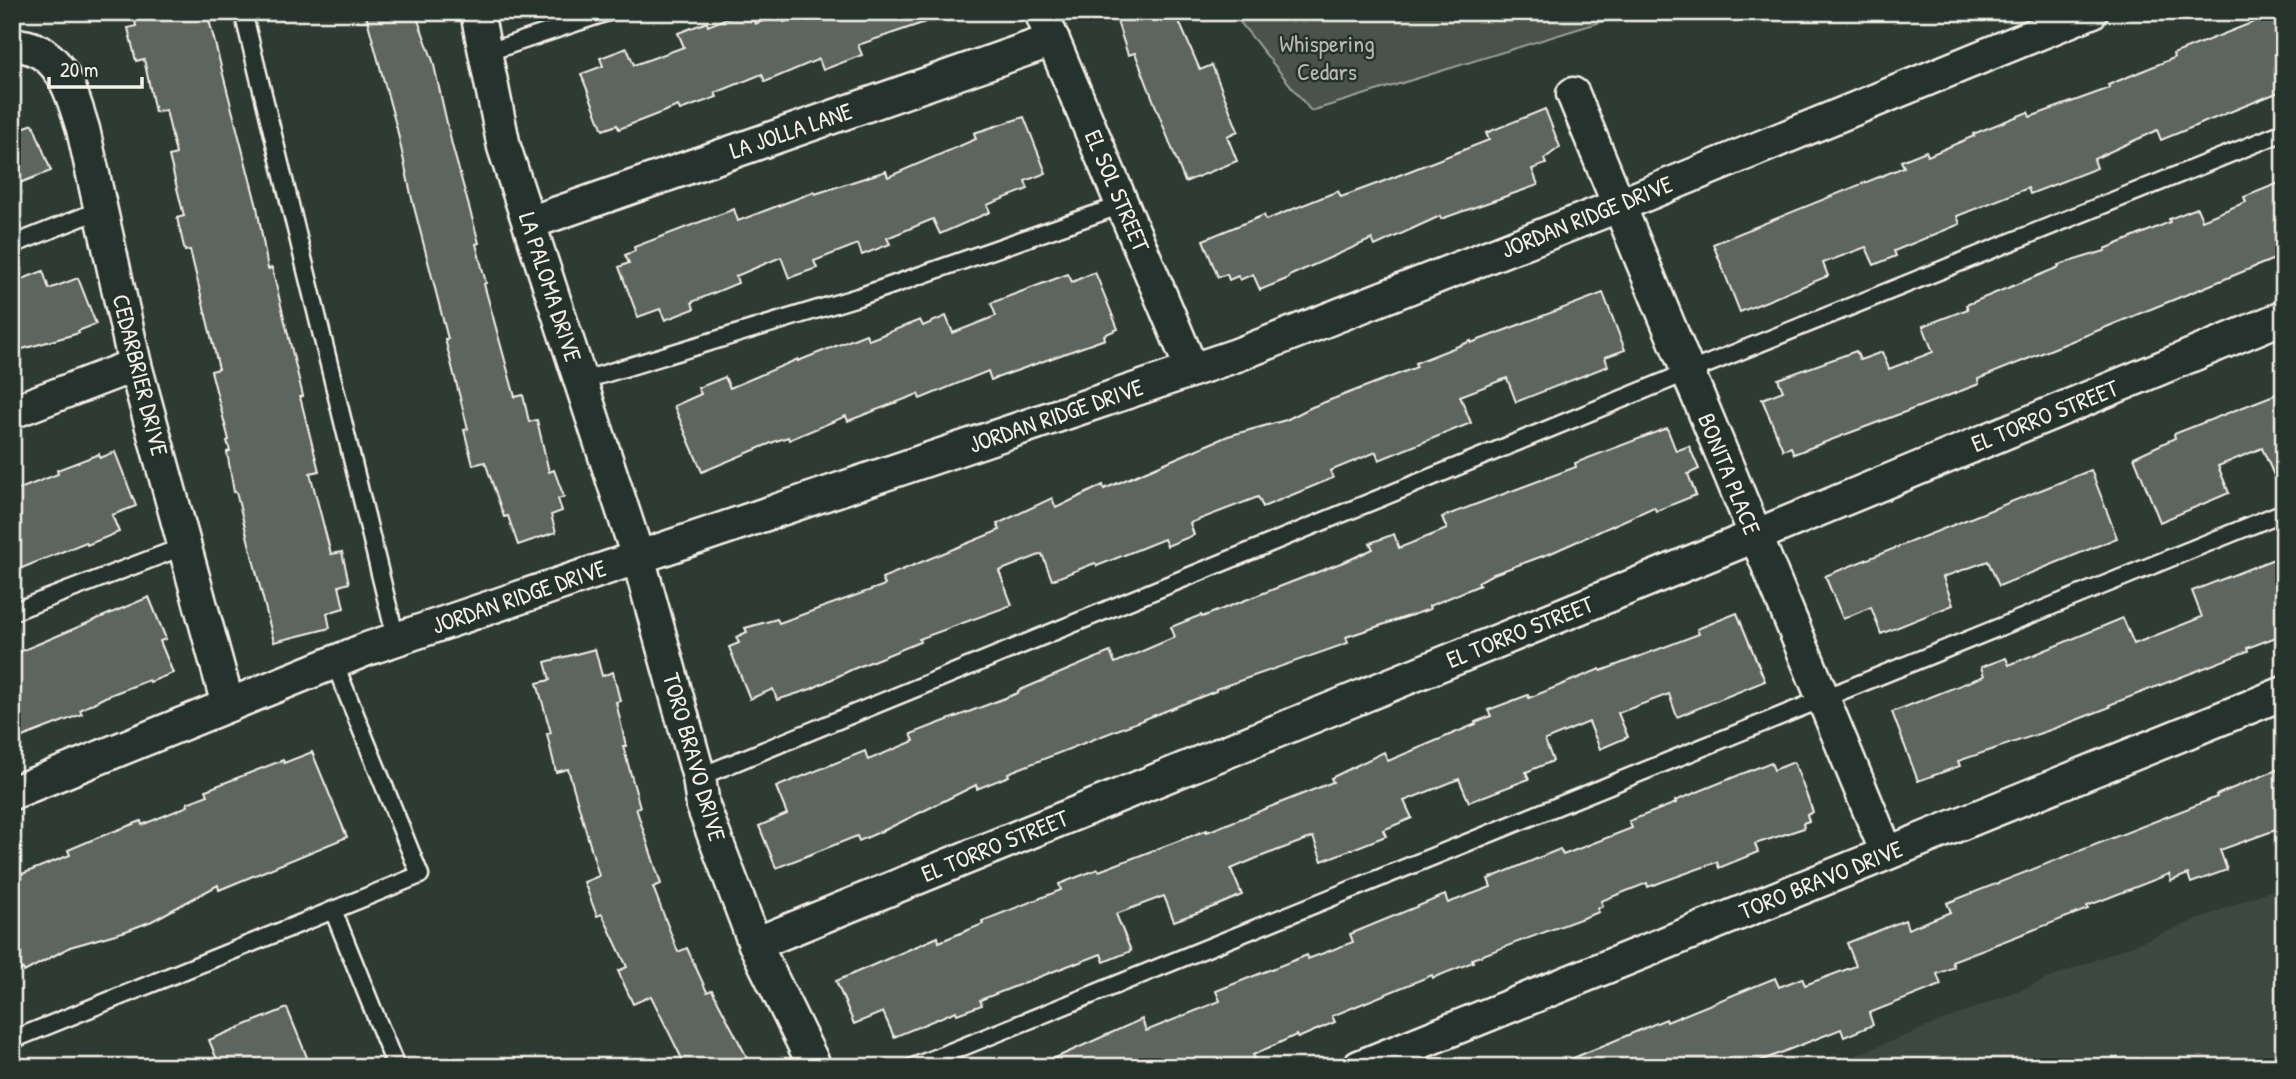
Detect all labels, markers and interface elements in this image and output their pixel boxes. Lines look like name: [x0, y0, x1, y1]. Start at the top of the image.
park label: Whispering Cedars: [1279, 27, 1375, 87]
scale bar: [49, 46, 142, 90]
text: 20 m: [60, 55, 98, 84]
street label: LA JOLLA LANE: [725, 94, 857, 166]
street label: EL SOL STREET: [1078, 125, 1158, 257]
street label: JORDAN RIDGE DRIVE: [1496, 167, 1677, 265]
street label: LA PALOMA DRIVE: [512, 208, 590, 366]
street label: CEDARBRIER DRIVE: [105, 291, 177, 459]
street label: JORDAN RIDGE DRIVE: [964, 370, 1147, 460]
street label: EL TORRO STREET: [1966, 371, 2124, 459]
street label: BONITA PLACE: [1691, 408, 1769, 539]
street label: JORDAN RIDGE DRIVE: [427, 551, 610, 641]
street label: EL TORRO STREET: [1441, 587, 1599, 675]
street label: TORO BRAVO DRIVE: [656, 669, 734, 845]
street label: EL TORRO STREET: [916, 801, 1074, 889]
street label: TORO BRAVO DRIVE: [1734, 832, 1907, 926]

